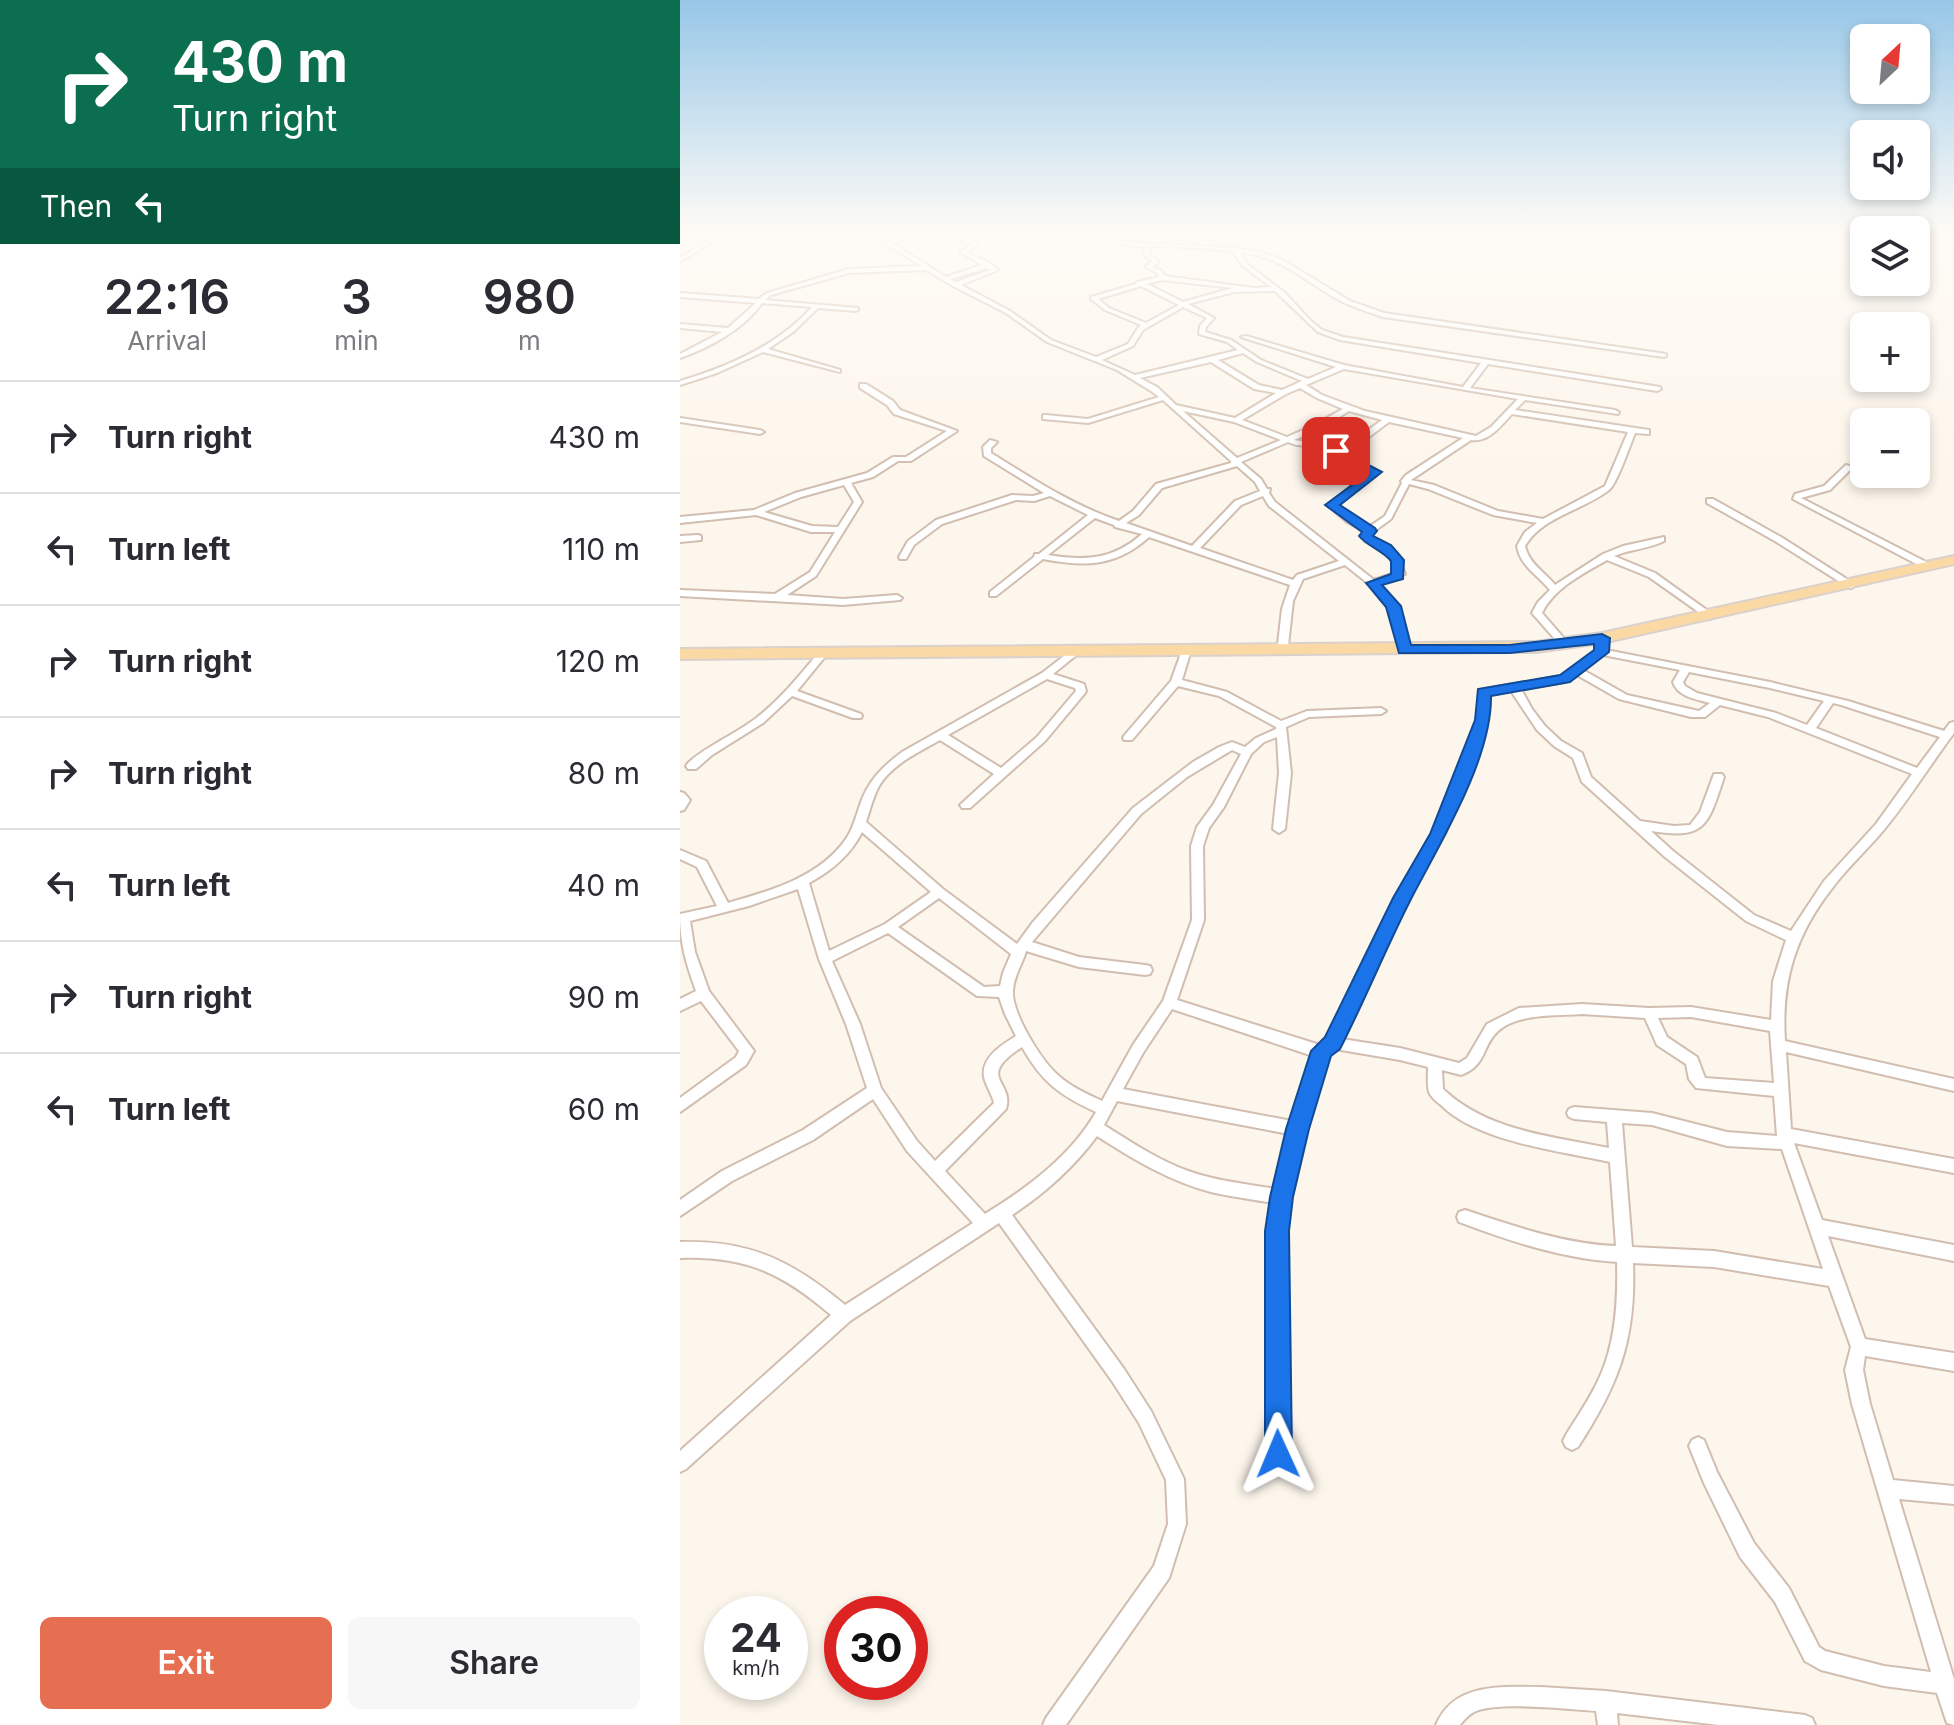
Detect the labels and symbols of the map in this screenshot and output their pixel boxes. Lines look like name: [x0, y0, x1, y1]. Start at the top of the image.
north arrow: [1850, 24, 1930, 104]
pin: [1302, 417, 1370, 485]
position arrow: [1236, 1412, 1320, 1496]
speed limit sign: 30: [824, 1596, 928, 1700]

